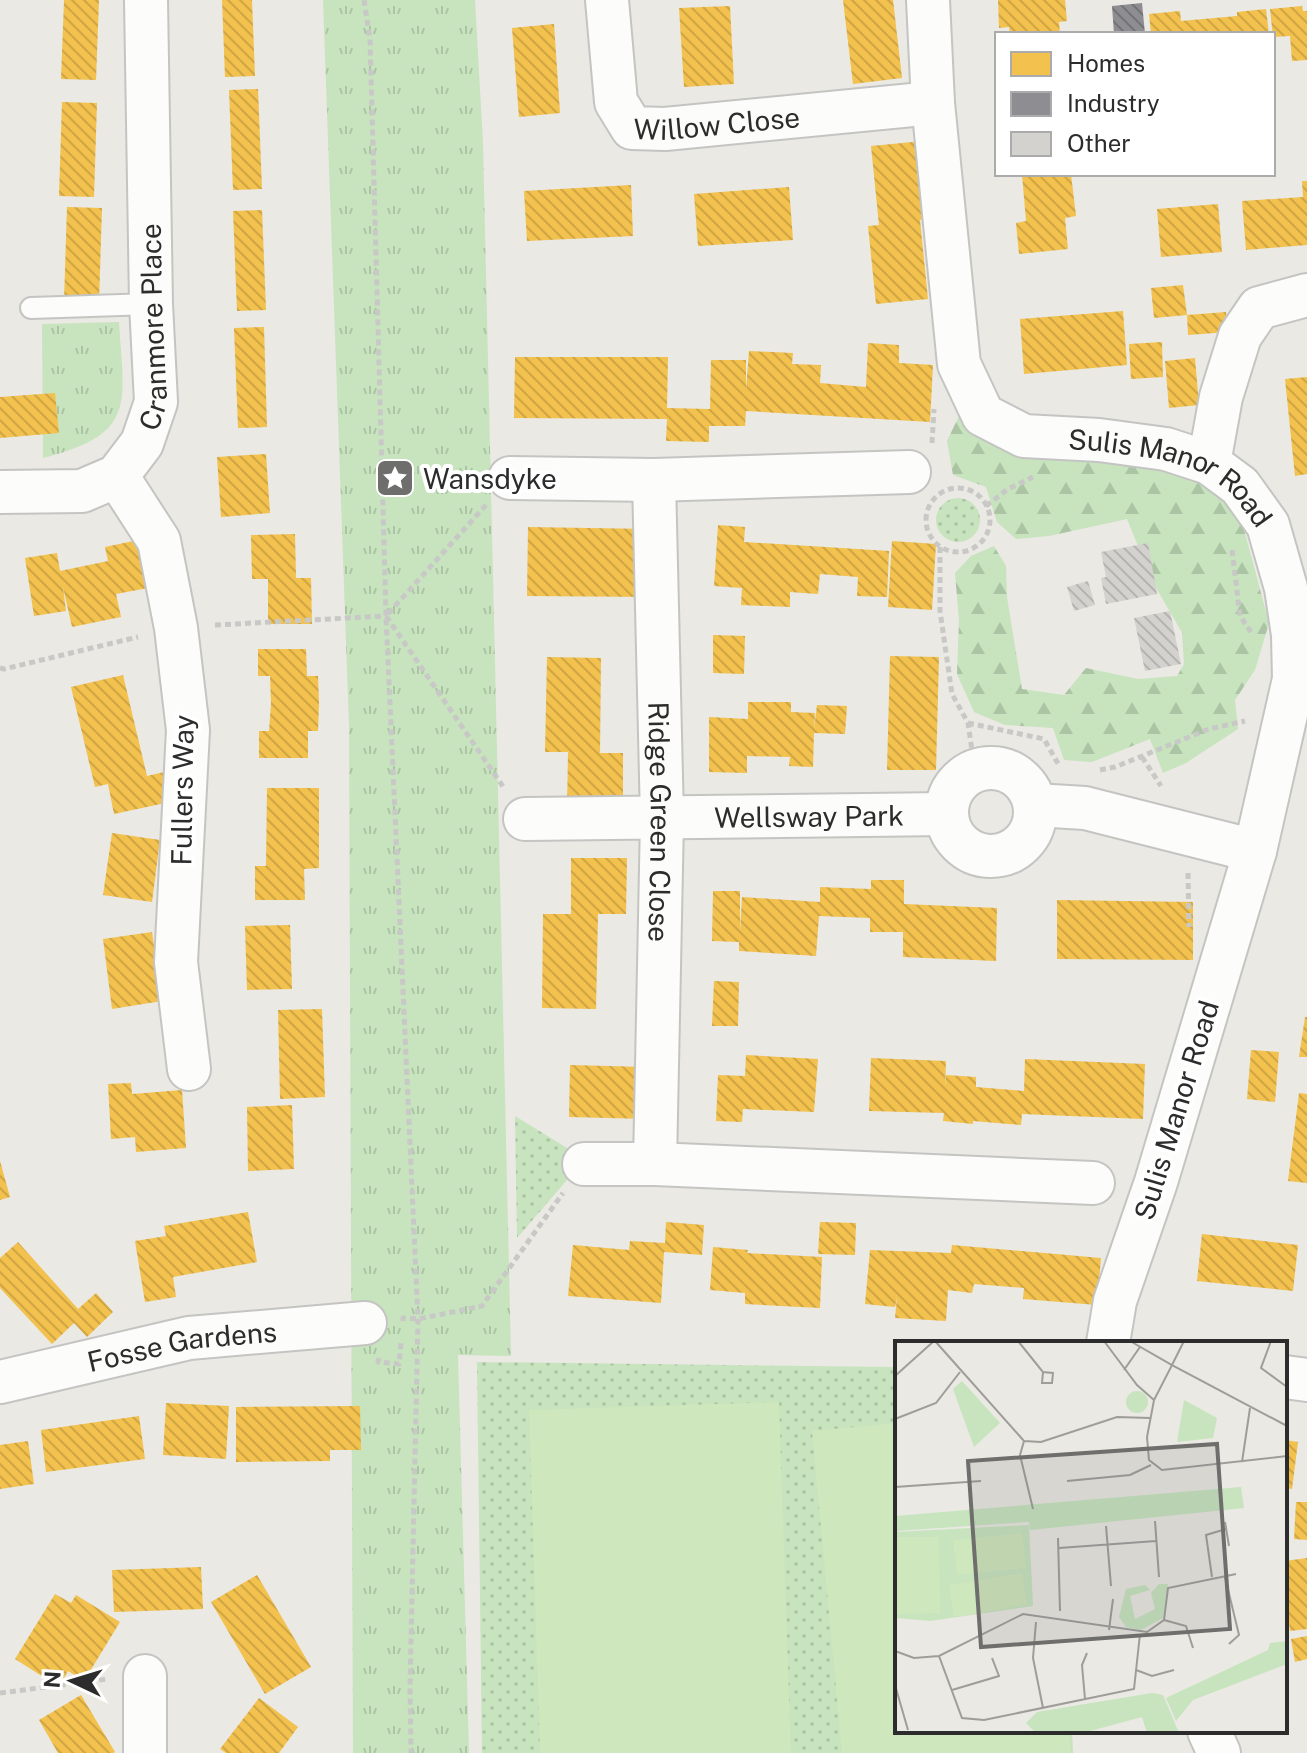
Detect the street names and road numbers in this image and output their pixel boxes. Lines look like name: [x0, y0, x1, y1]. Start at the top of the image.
street label: Willow Close: [633, 99, 801, 146]
street label: Cranmore Place: [131, 223, 172, 434]
street label: Sulis Manor Road: [1067, 422, 1280, 533]
street label: Ridge Green Close: [643, 701, 679, 943]
street label: Fullers Way: [164, 714, 200, 866]
street label: Wellsway Park: [714, 798, 904, 833]
street label: Sulis Manor Road: [1127, 996, 1225, 1224]
street label: Fosse Gardens: [84, 1314, 278, 1378]

